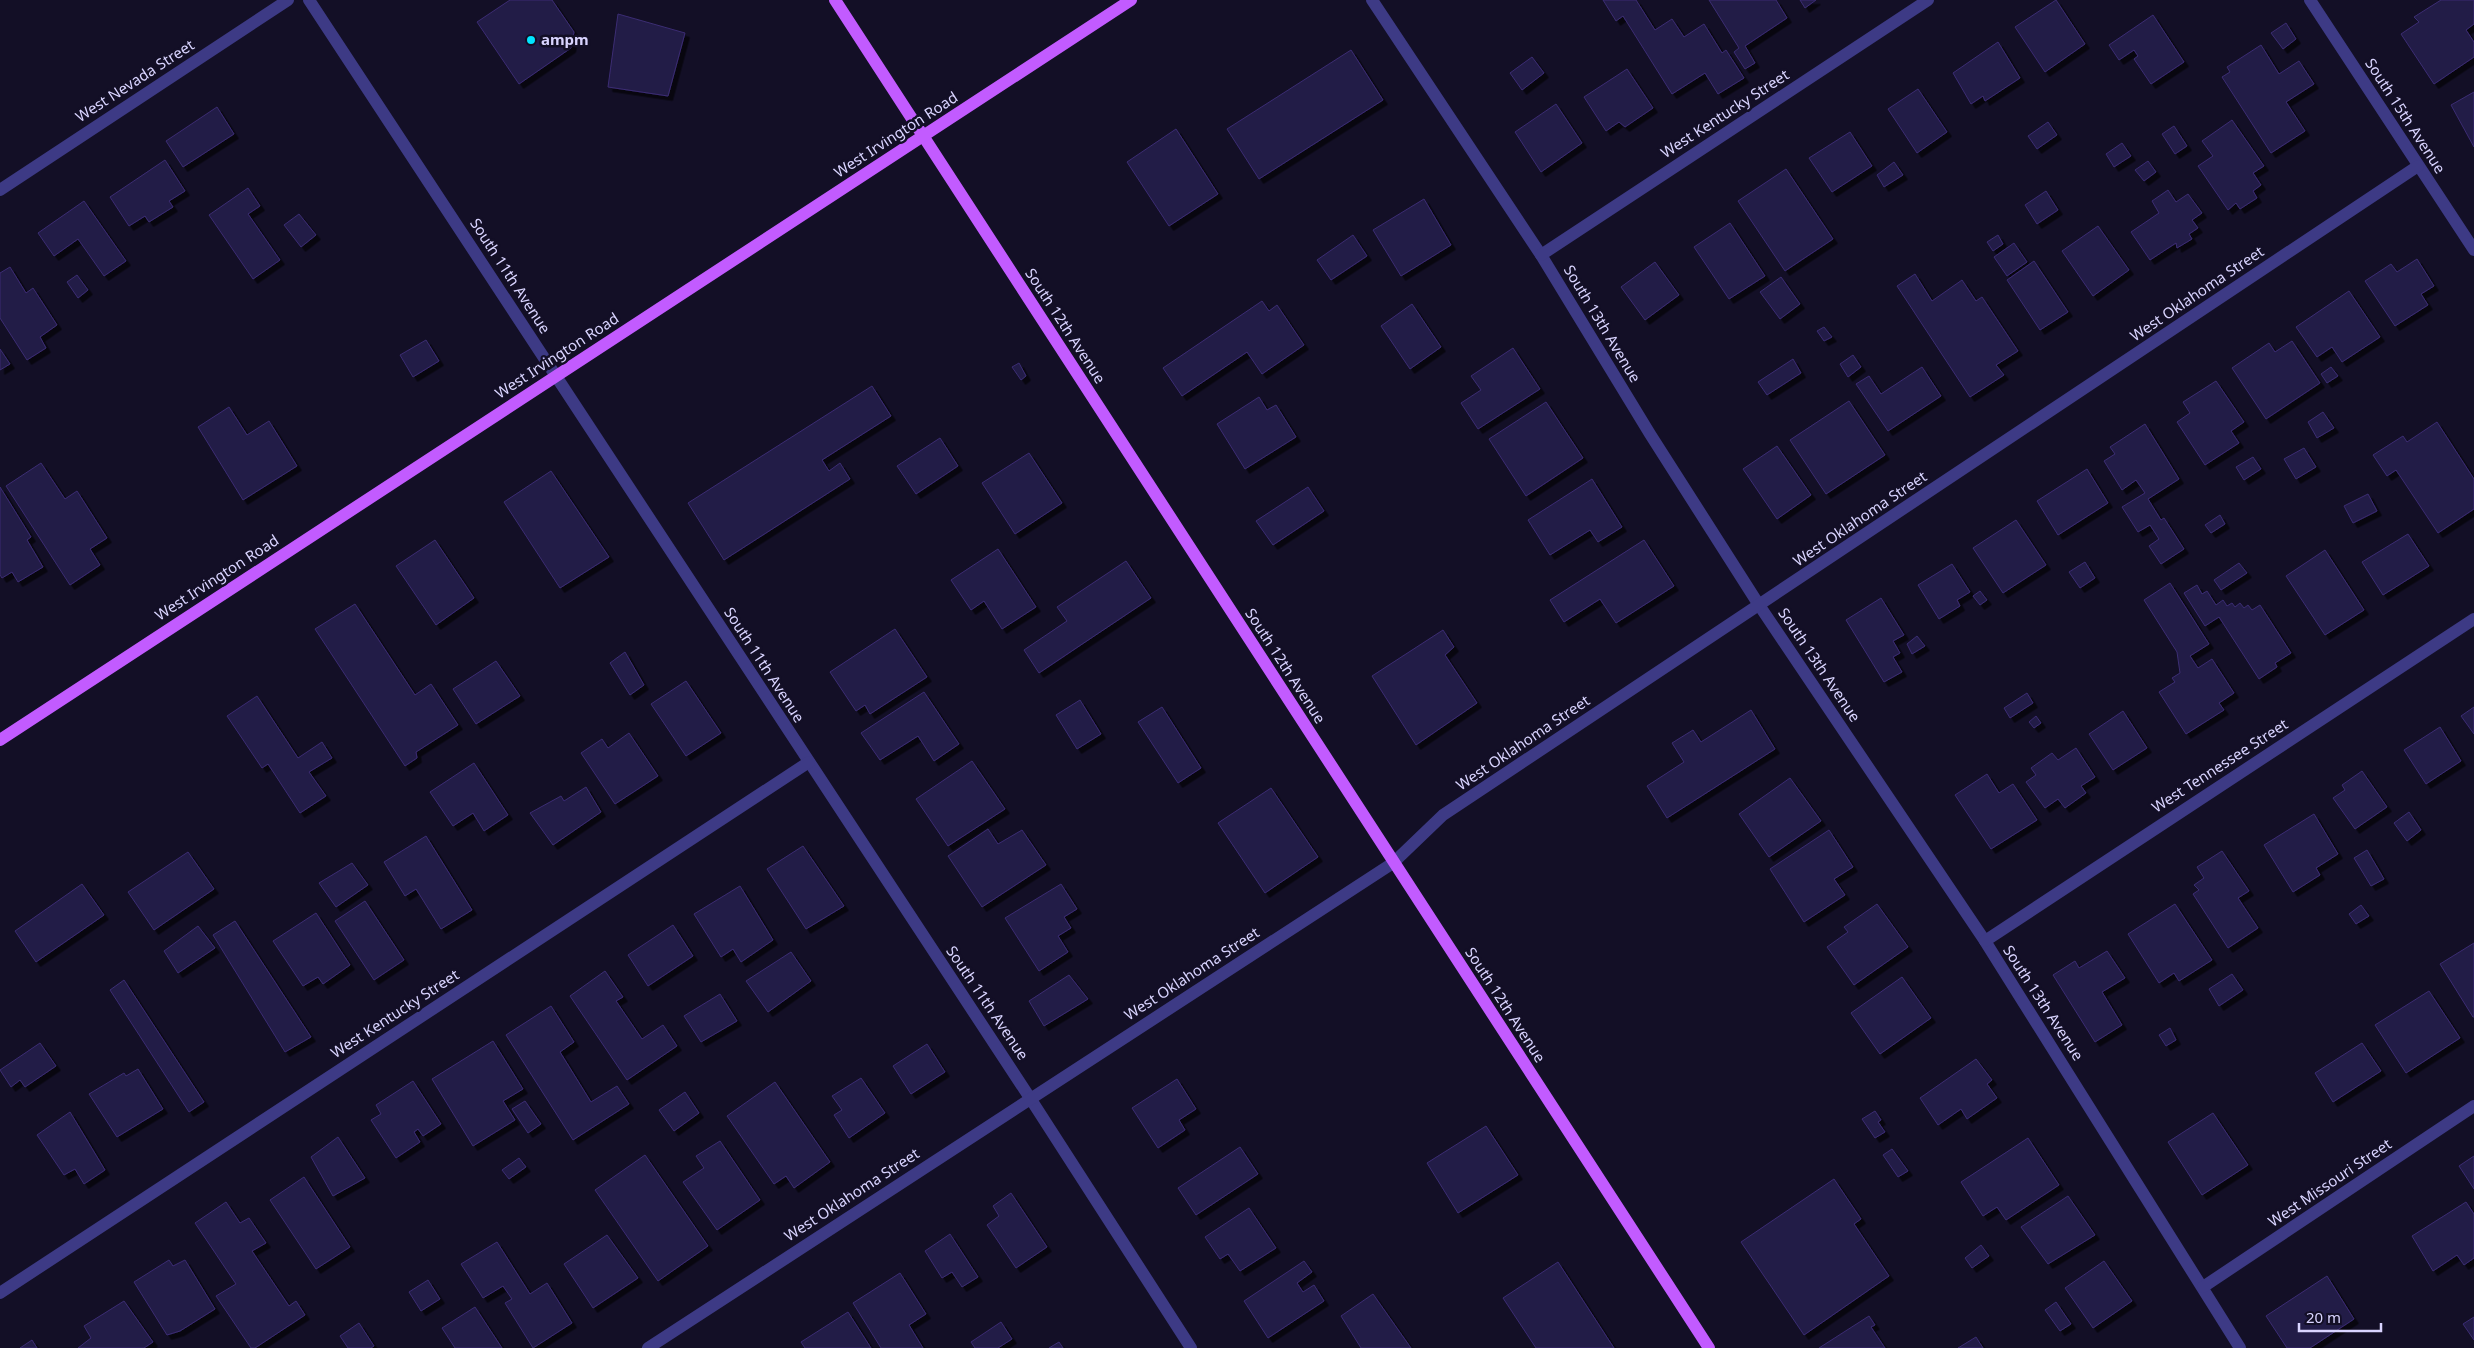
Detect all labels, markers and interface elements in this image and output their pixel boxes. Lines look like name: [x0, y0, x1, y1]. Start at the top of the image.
place label: ampm: [541, 29, 589, 49]
street label: West Nevada Street: [71, 34, 198, 126]
marker: ampm: [525, 34, 537, 46]
street label: South 15th Avenue: [2361, 54, 2451, 177]
street label: West Kentucky Street: [1657, 64, 1793, 162]
street label: West Irvington Road: [830, 87, 961, 182]
street label: South 11th Avenue: [466, 214, 556, 337]
street label: West Oklahoma Street: [2126, 241, 2268, 345]
street label: South 13th Avenue: [1560, 261, 1646, 386]
street label: South 12th Avenue: [1021, 264, 1111, 387]
street label: West Irvington Road: [491, 308, 622, 403]
street label: West Oklahoma Street: [1789, 466, 1931, 570]
street label: West Irvington Road: [151, 530, 282, 625]
street label: South 11th Avenue: [720, 603, 810, 726]
street label: South 13th Avenue: [1774, 603, 1865, 725]
street label: South 12th Avenue: [1241, 604, 1331, 727]
street label: West Oklahoma Street: [1452, 690, 1594, 794]
street label: West Tennessee Street: [2148, 713, 2292, 817]
street label: West Oklahoma Street: [1120, 922, 1263, 1024]
street label: South 11th Avenue: [942, 941, 1033, 1063]
street label: South 13th Avenue: [1999, 941, 2089, 1064]
street label: South 12th Avenue: [1461, 943, 1551, 1066]
street label: West Kentucky Street: [327, 964, 463, 1062]
street label: West Missouri Street: [2264, 1133, 2395, 1231]
street label: West Oklahoma Street: [780, 1143, 923, 1245]
scale bar: [2299, 1300, 2382, 1332]
text: 20 m: [2306, 1307, 2341, 1327]

